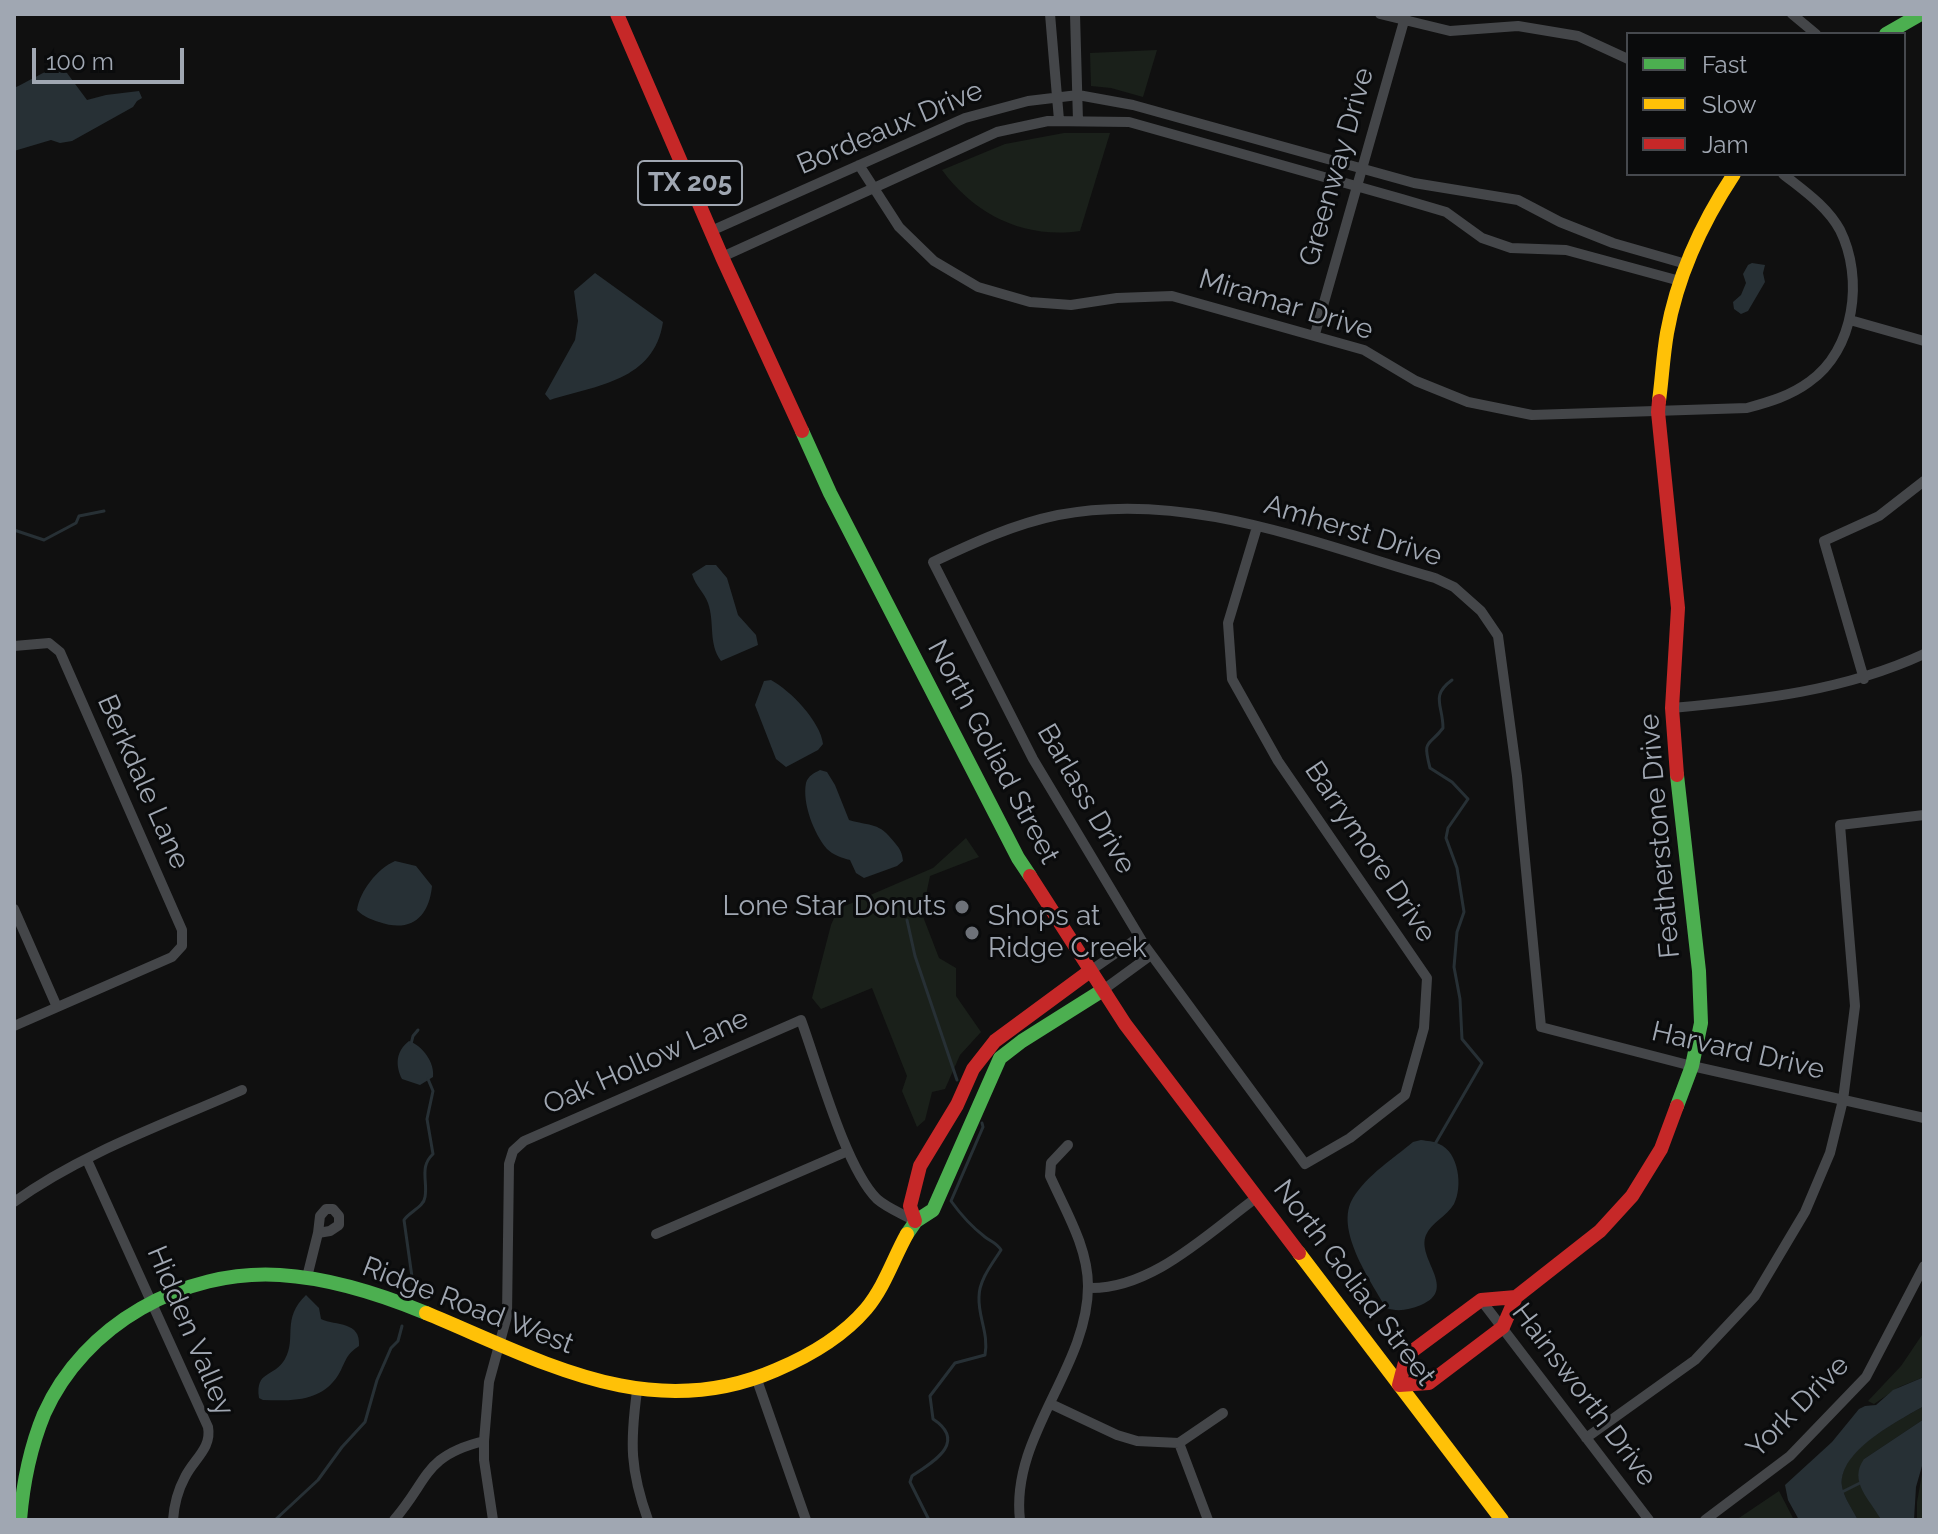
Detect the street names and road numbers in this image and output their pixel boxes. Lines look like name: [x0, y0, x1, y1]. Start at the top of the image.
street label: Greenway Drive: [1293, 64, 1381, 270]
street label: Bordeaux Drive: [792, 74, 988, 182]
road number: TX 205: [638, 161, 742, 205]
street label: Miramar Drive: [1195, 263, 1377, 347]
street label: Amherst Drive: [1260, 488, 1446, 574]
street label: North Goliad Street: [920, 634, 1066, 870]
street label: Berkdale Lane: [90, 690, 196, 874]
street label: Featherstone Drive: [1633, 712, 1687, 960]
street label: Barlass Drive: [1030, 718, 1142, 880]
street label: Barrymore Drive: [1297, 755, 1443, 949]
street label: Oak Hollow Lane: [538, 1002, 754, 1122]
street label: Harvard Drive: [1648, 1015, 1828, 1087]
street label: North Goliad Street: [1266, 1174, 1442, 1392]
street label: Hidden Valley: [139, 1241, 241, 1421]
street label: Ridge Road West: [358, 1250, 578, 1362]
street label: Hainsworth Drive: [1504, 1297, 1664, 1493]
street label: York Drive: [1740, 1349, 1856, 1465]

